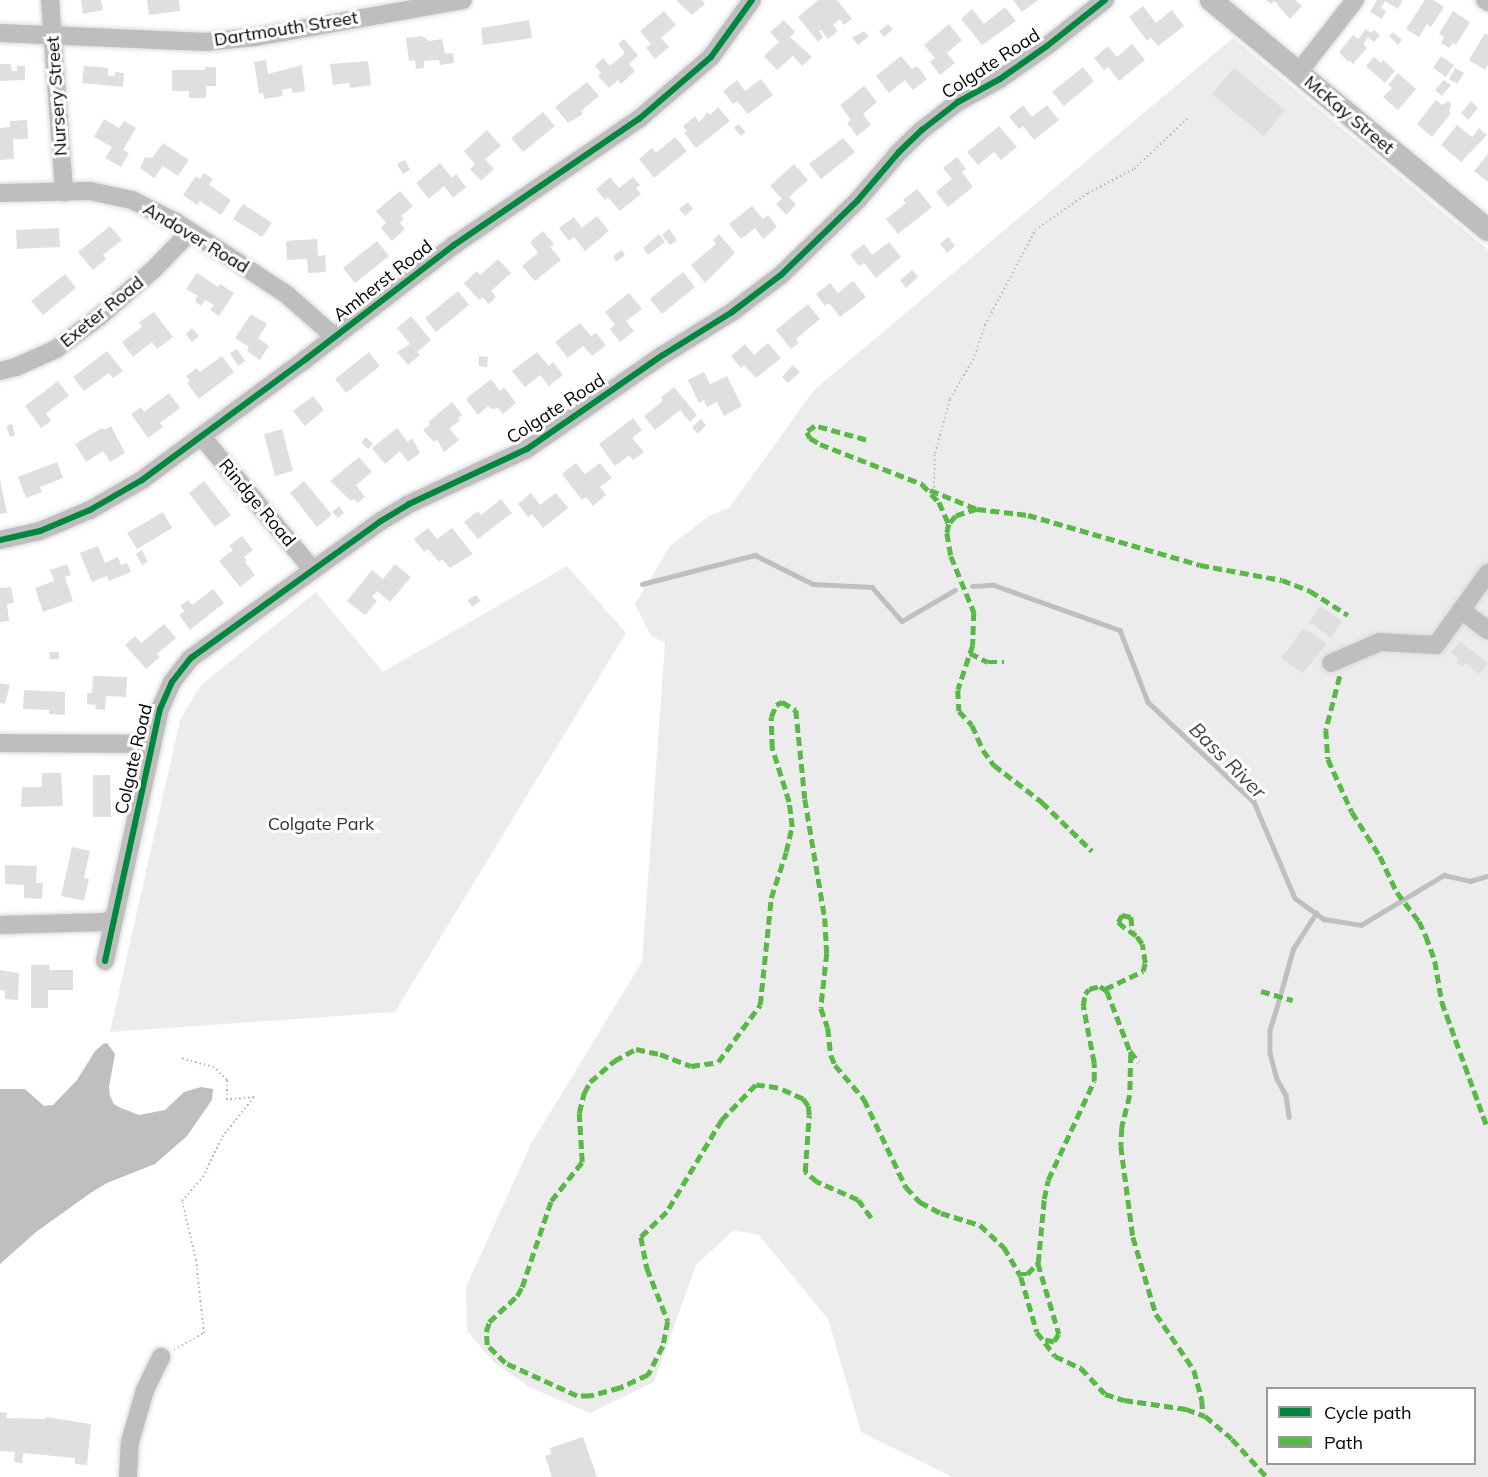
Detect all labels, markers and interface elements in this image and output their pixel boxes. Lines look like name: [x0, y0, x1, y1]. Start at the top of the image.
street label: Dartmouth Street: [213, 7, 359, 51]
street label: Colgate Road: [938, 24, 1044, 104]
street label: Nursery Street: [42, 35, 72, 157]
street label: McKay Street: [1300, 71, 1398, 159]
street label: Andover Road: [139, 198, 253, 278]
street label: Amherst Road: [329, 236, 437, 326]
street label: Exeter Road: [56, 272, 148, 352]
street label: Colgate Road: [503, 369, 609, 449]
street label: Rindge Road: [214, 455, 300, 551]
street label: Colgate Road: [111, 702, 157, 816]
water label: Bass River: [1185, 717, 1271, 803]
park label: Colgate Park: [268, 813, 374, 835]
legend: [1266, 1387, 1476, 1465]
text: Cycle path: [1324, 1401, 1411, 1424]
text: Path: [1324, 1431, 1363, 1454]

